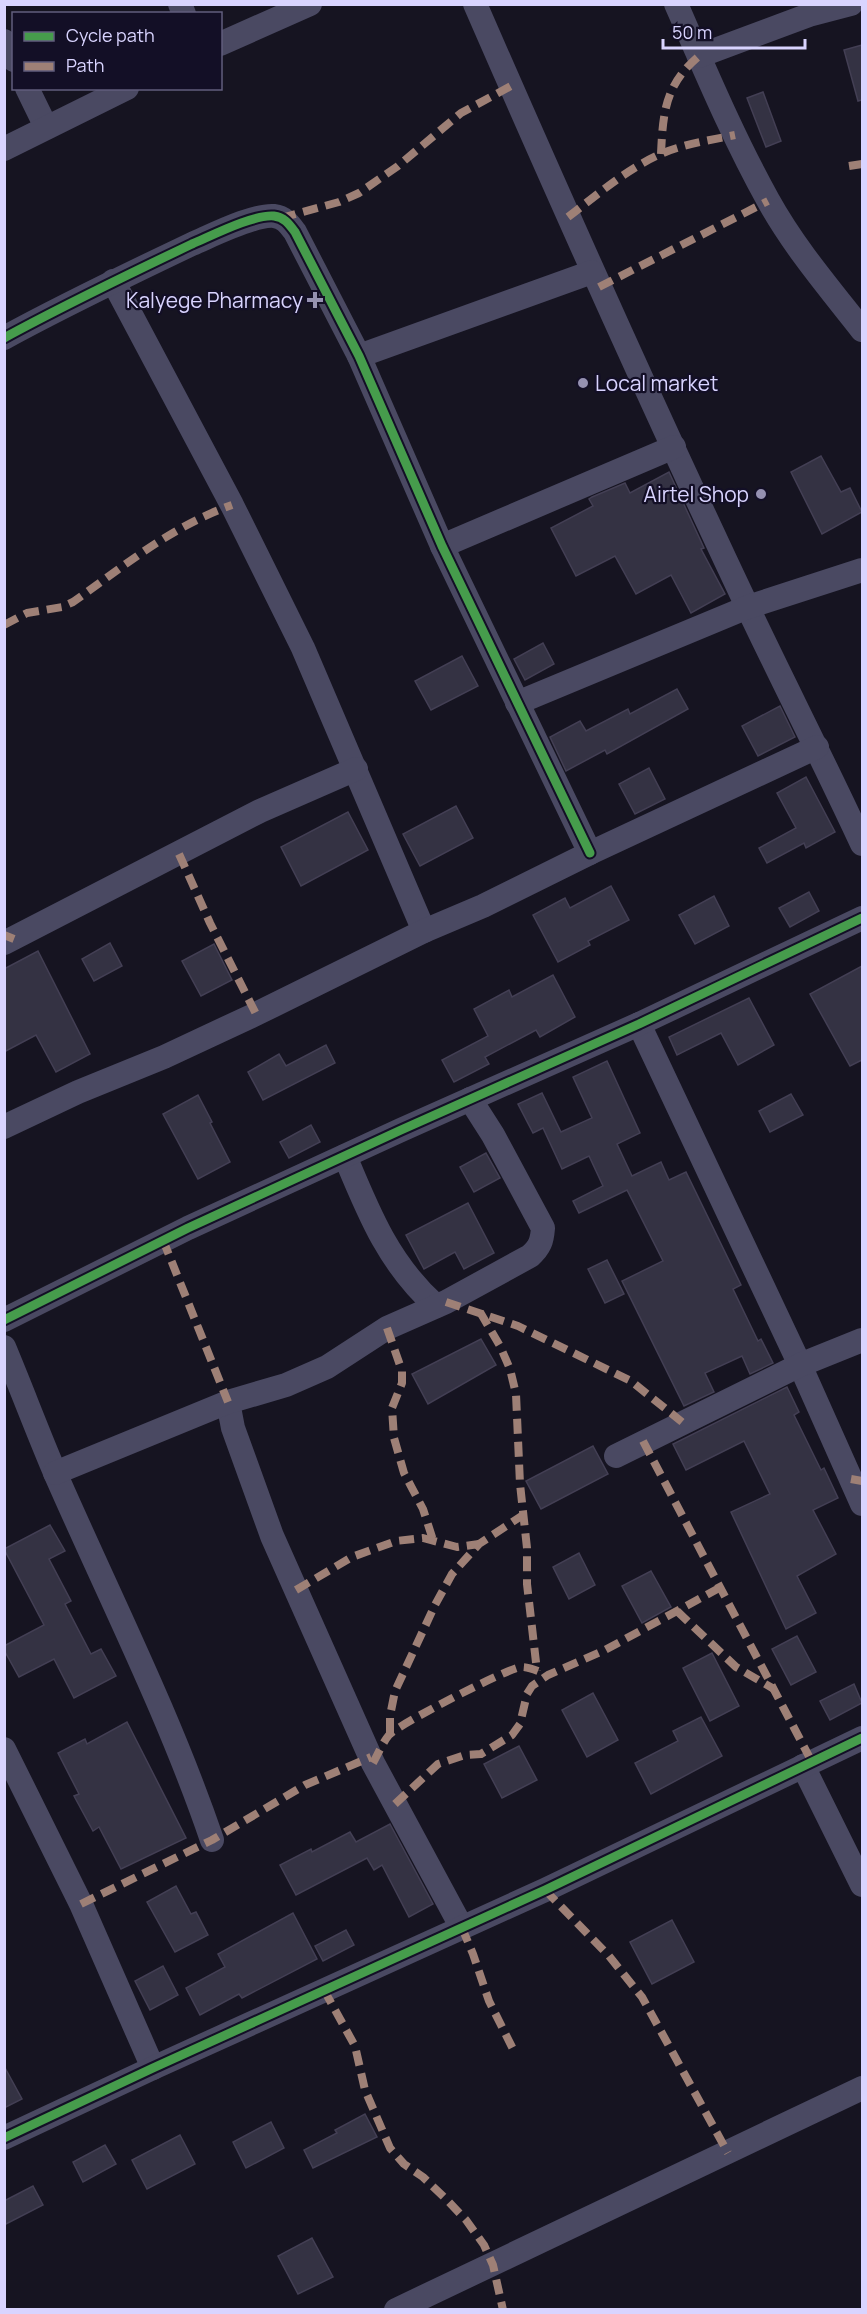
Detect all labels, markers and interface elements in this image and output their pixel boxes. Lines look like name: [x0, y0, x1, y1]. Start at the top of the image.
legend: [12, 12, 222, 90]
scale bar: [663, 12, 806, 50]
text: 50 m: [672, 20, 712, 44]
text: Cycle path: [66, 23, 155, 47]
text: Path: [66, 53, 104, 77]
place label: Kalyege Pharmacy: [126, 286, 303, 314]
marker: Kalyege Pharmacy: [308, 293, 322, 307]
place label: Local market: [595, 369, 718, 397]
marker: Local market: [576, 376, 590, 390]
place label: Airtel Shop: [644, 480, 749, 508]
marker: Airtel Shop: [754, 487, 768, 501]

